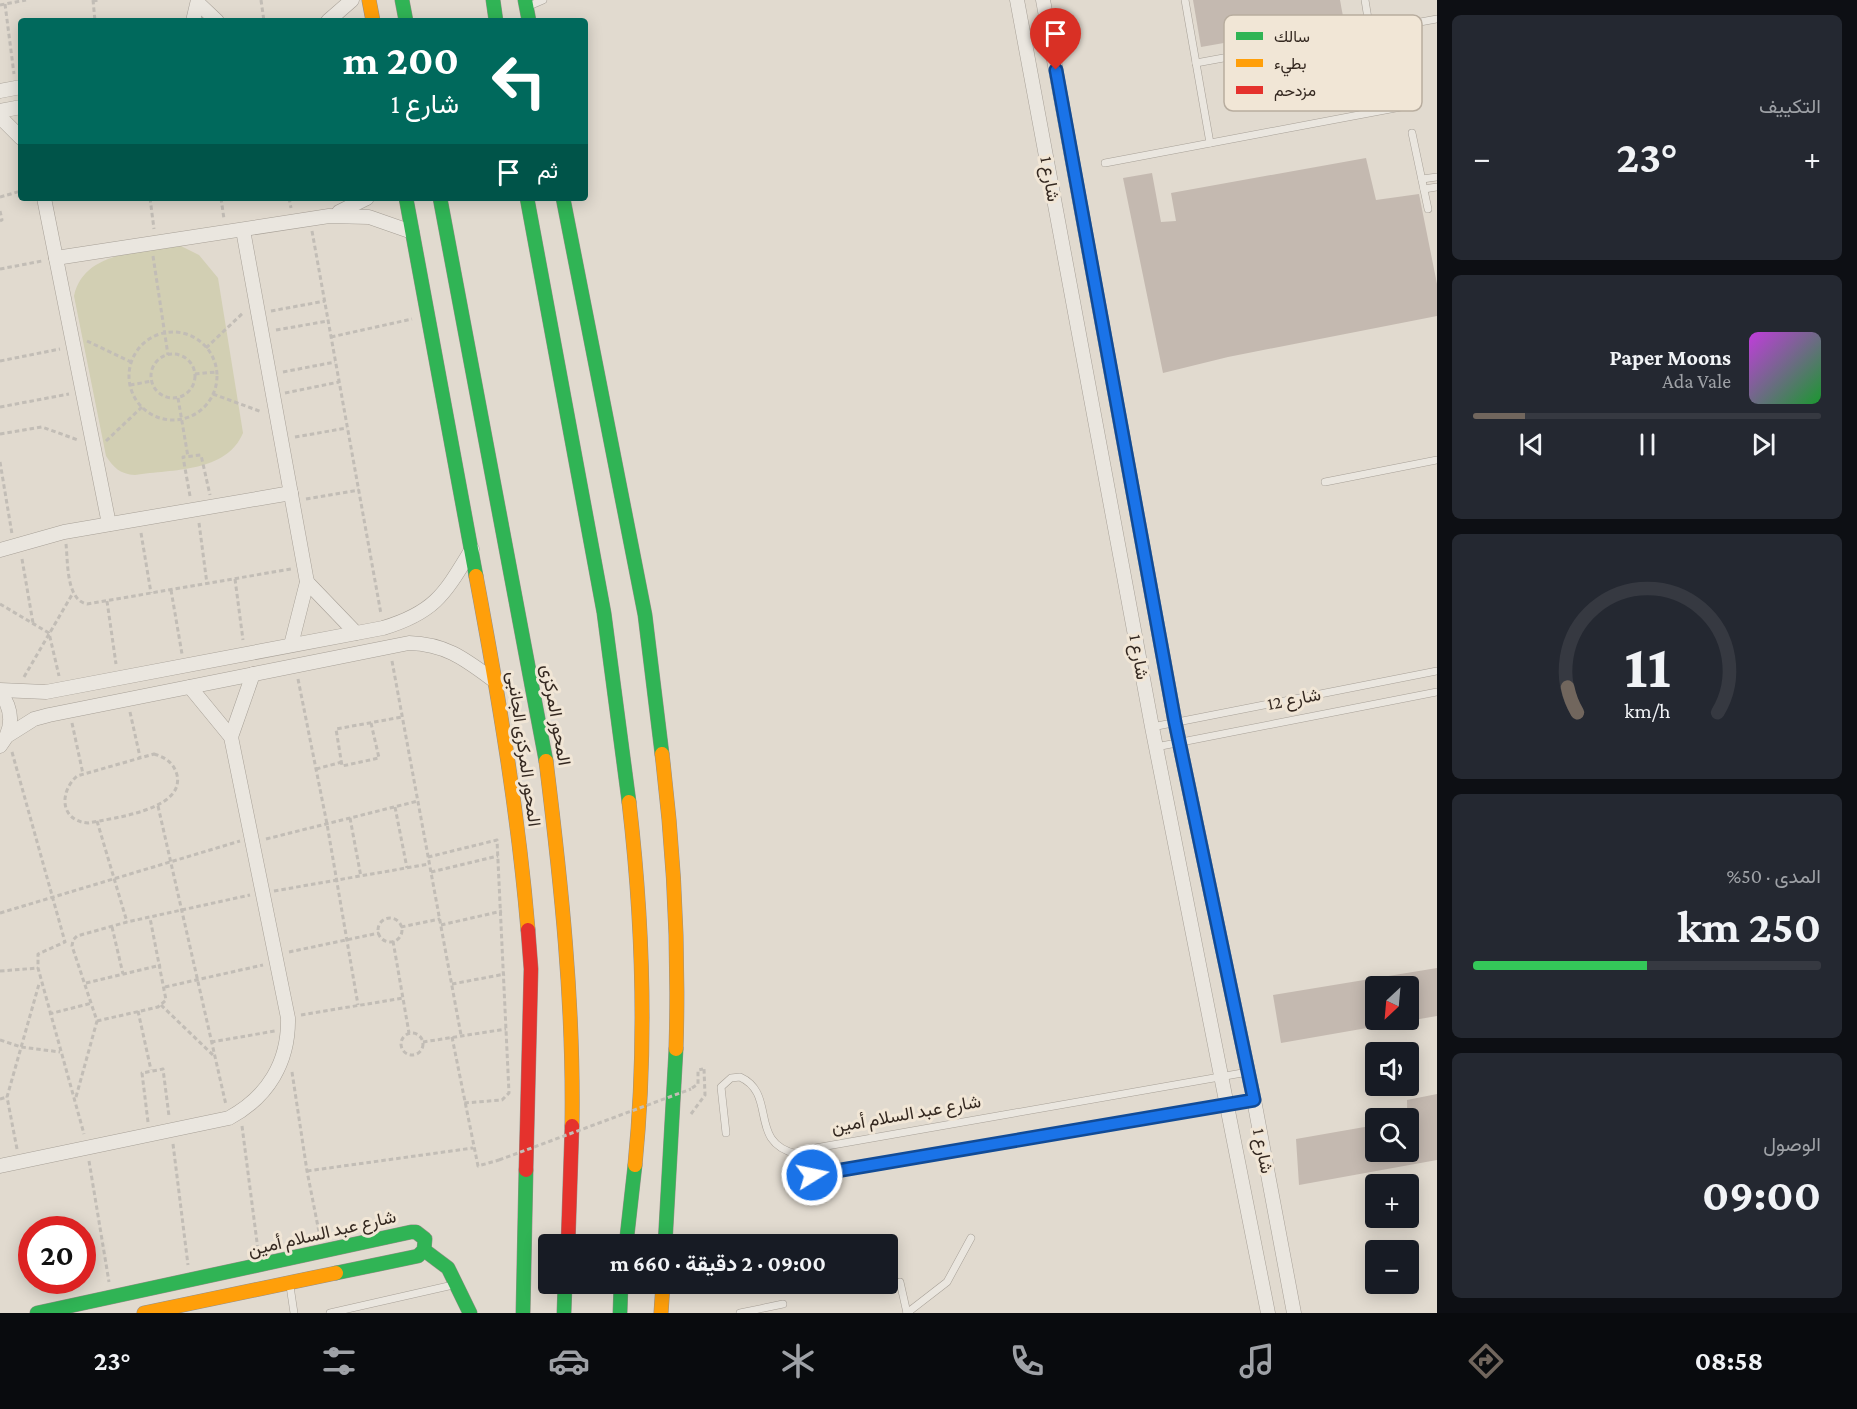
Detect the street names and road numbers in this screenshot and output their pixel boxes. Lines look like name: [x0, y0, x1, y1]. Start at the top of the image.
street label: شارع 1: [1034, 155, 1064, 204]
street label: شارع 1: [1123, 633, 1153, 682]
street label: المحور المركزى: [536, 663, 575, 767]
street label: المحور المركزى الجانبى: [502, 670, 545, 828]
street label: شارع 12: [1266, 684, 1323, 716]
street label: شارع عبد السلام أمين: [830, 1091, 983, 1139]
street label: شارع 1: [1247, 1127, 1277, 1176]
street label: شارع عبد السلام أمين: [246, 1206, 399, 1262]

